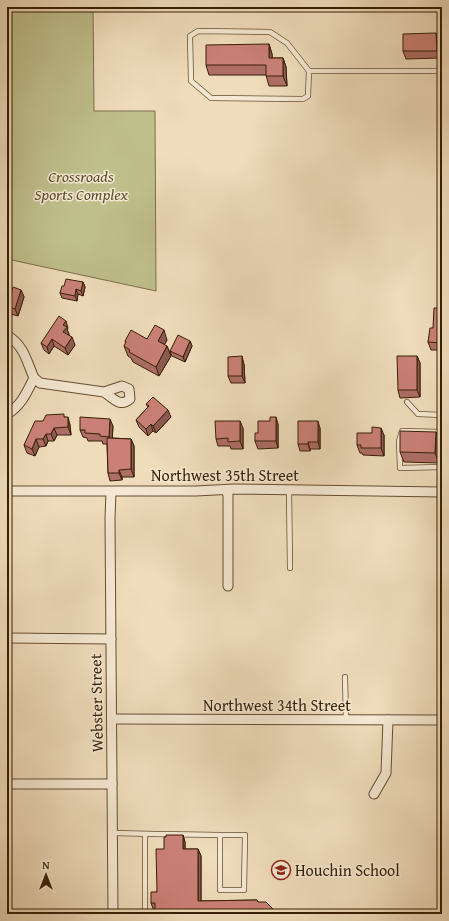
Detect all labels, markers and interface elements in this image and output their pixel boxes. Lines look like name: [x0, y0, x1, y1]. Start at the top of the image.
park label: Crossroads Sports Complex: [34, 164, 129, 206]
street label: Northwest 35th Street: [151, 463, 299, 487]
street label: Webster Street: [83, 653, 109, 753]
street label: Northwest 34th Street: [203, 693, 351, 717]
north arrow: [26, 855, 66, 895]
text: N: [42, 857, 50, 873]
place label: Houchin School: [295, 858, 400, 882]
school or university icon: Houchin School: [270, 859, 292, 881]

